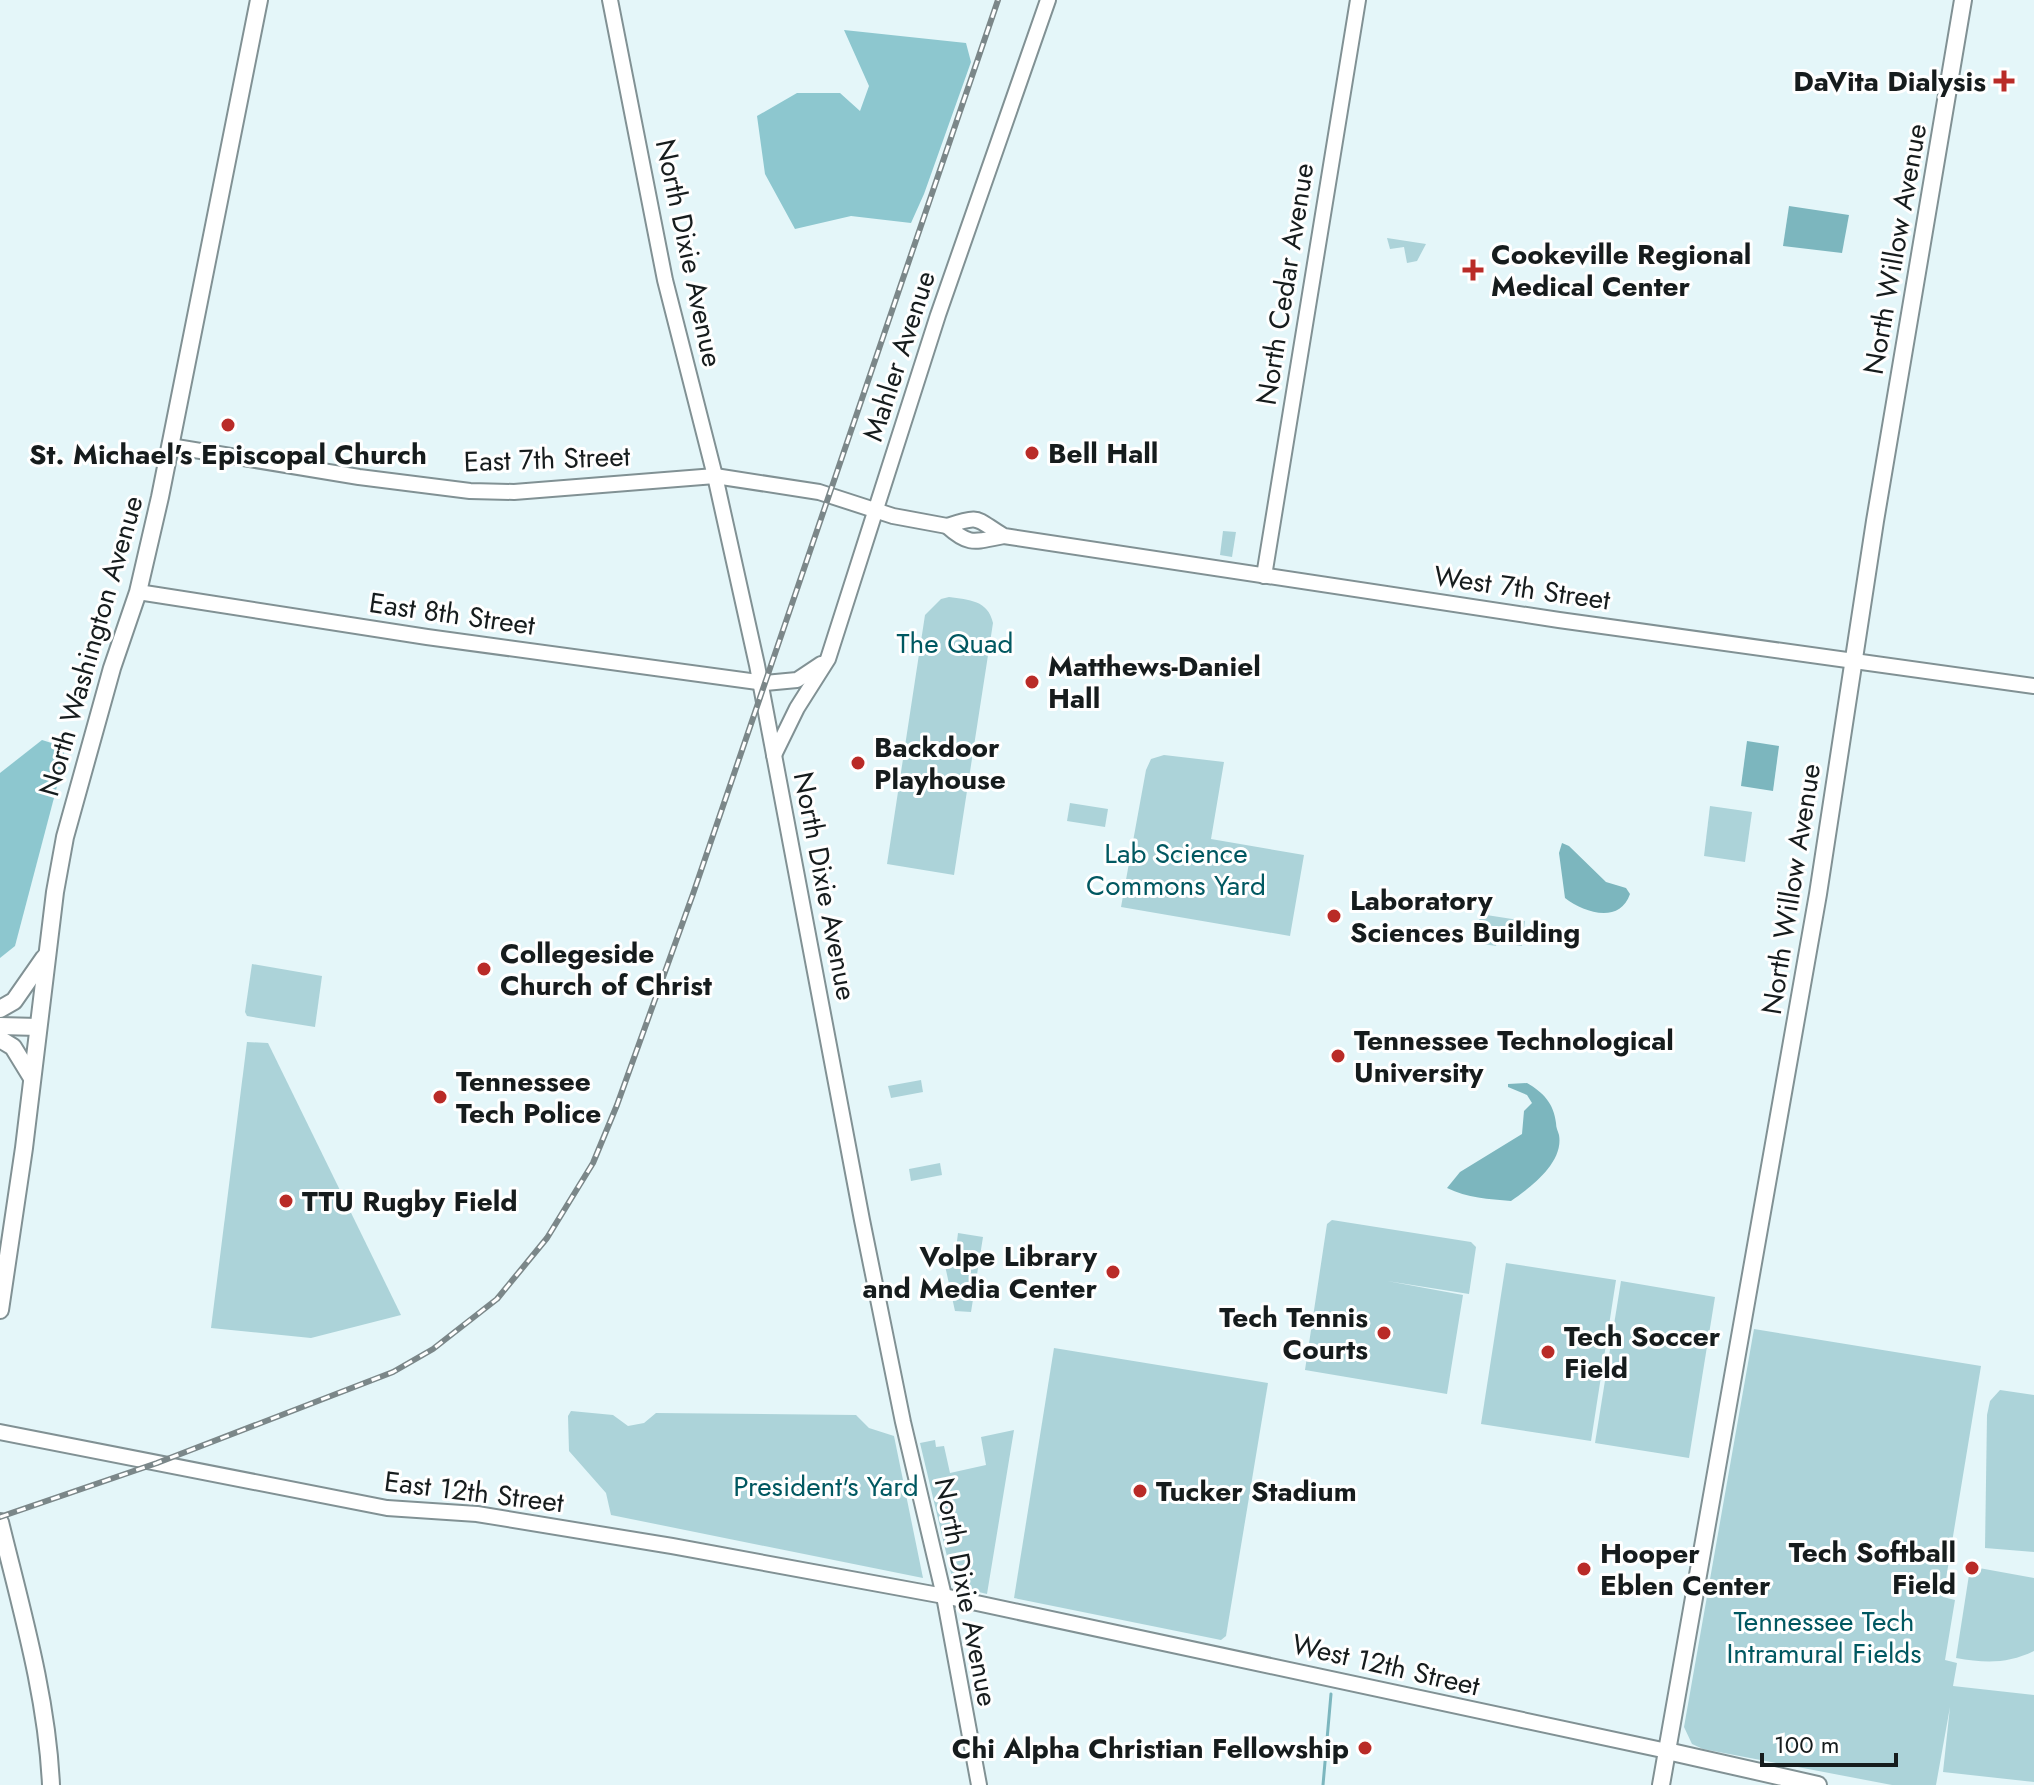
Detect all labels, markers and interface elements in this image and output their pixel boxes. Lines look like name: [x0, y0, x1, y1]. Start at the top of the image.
place label: DaVita Dialysis: [1793, 61, 1986, 102]
marker: DaVita Dialysis: [1993, 70, 2015, 92]
street label: North Willow Avenue: [1853, 120, 1937, 378]
street label: North Dixie Avenue: [645, 135, 733, 371]
street label: North Cedar Avenue: [1246, 160, 1324, 408]
place label: Cookeville Regional Medical Center: [1491, 234, 1751, 307]
marker: Cookeville Regional Medical Center: [1462, 259, 1484, 281]
street label: Mahler Avenue: [852, 266, 946, 446]
marker: St. Michael's Episcopal Church: [219, 416, 237, 434]
place label: Bell Hall: [1048, 433, 1158, 474]
place label: St. Michael's Episcopal Church: [29, 434, 427, 475]
street label: East 7th Street: [463, 436, 631, 482]
marker: Bell Hall: [1023, 444, 1041, 462]
street label: North Washington Avenue: [28, 491, 154, 801]
street label: West 7th Street: [1431, 555, 1613, 621]
street label: East 8th Street: [366, 582, 538, 646]
park label: The Quad: [897, 623, 1013, 664]
place label: Matthews-Daniel Hall: [1048, 646, 1261, 719]
marker: Matthews-Daniel Hall: [1023, 673, 1041, 691]
place label: Backdoor Playhouse: [874, 727, 1006, 800]
marker: Backdoor Playhouse: [849, 754, 867, 772]
street label: North Willow Avenue: [1751, 760, 1831, 1018]
street label: North Dixie Avenue: [783, 768, 867, 1004]
park label: Lab Science Commons Yard: [1086, 833, 1266, 906]
place label: Laboratory Sciences Building: [1350, 880, 1580, 953]
marker: Laboratory Sciences Building: [1325, 907, 1343, 925]
place label: Collegeside Church of Christ: [500, 933, 712, 1006]
marker: Collegeside Church of Christ: [475, 960, 493, 978]
place label: Tennessee Technological University: [1354, 1020, 1674, 1093]
marker: Tennessee Technological University: [1329, 1047, 1347, 1065]
place label: Tennessee Tech Police: [456, 1061, 601, 1134]
marker: Tennessee Tech Police: [431, 1088, 449, 1106]
place label: TTU Rugby Field: [302, 1181, 518, 1222]
marker: TTU Rugby Field: [277, 1192, 295, 1210]
place label: Volpe Library and Media Center: [862, 1236, 1097, 1309]
marker: Volpe Library and Media Center: [1104, 1263, 1122, 1281]
place label: Tech Tennis Courts: [1219, 1297, 1368, 1370]
place label: Tech Soccer Field: [1564, 1316, 1721, 1389]
marker: Tech Tennis Courts: [1375, 1324, 1393, 1342]
marker: Tech Soccer Field: [1539, 1343, 1557, 1361]
street label: East 12th Street: [382, 1461, 566, 1523]
park label: President's Yard: [733, 1466, 919, 1507]
place label: Tucker Stadium: [1156, 1471, 1357, 1512]
street label: North Dixie Avenue: [924, 1474, 1008, 1710]
marker: Tucker Stadium: [1131, 1482, 1149, 1500]
place label: Tech Softball Field: [1789, 1532, 1956, 1605]
place label: Hooper Eblen Center: [1600, 1533, 1771, 1606]
marker: Tech Softball Field: [1963, 1559, 1981, 1577]
marker: Hooper Eblen Center: [1575, 1560, 1593, 1578]
park label: Tennessee Tech Intramural Fields: [1726, 1601, 1922, 1674]
street label: West 12th Street: [1288, 1623, 1484, 1707]
scale bar: [1762, 1717, 1896, 1767]
text: 100 m: [1774, 1727, 1840, 1762]
place label: Chi Alpha Christian Fellowship: [952, 1728, 1349, 1769]
marker: Chi Alpha Christian Fellowship: [1356, 1739, 1374, 1757]

